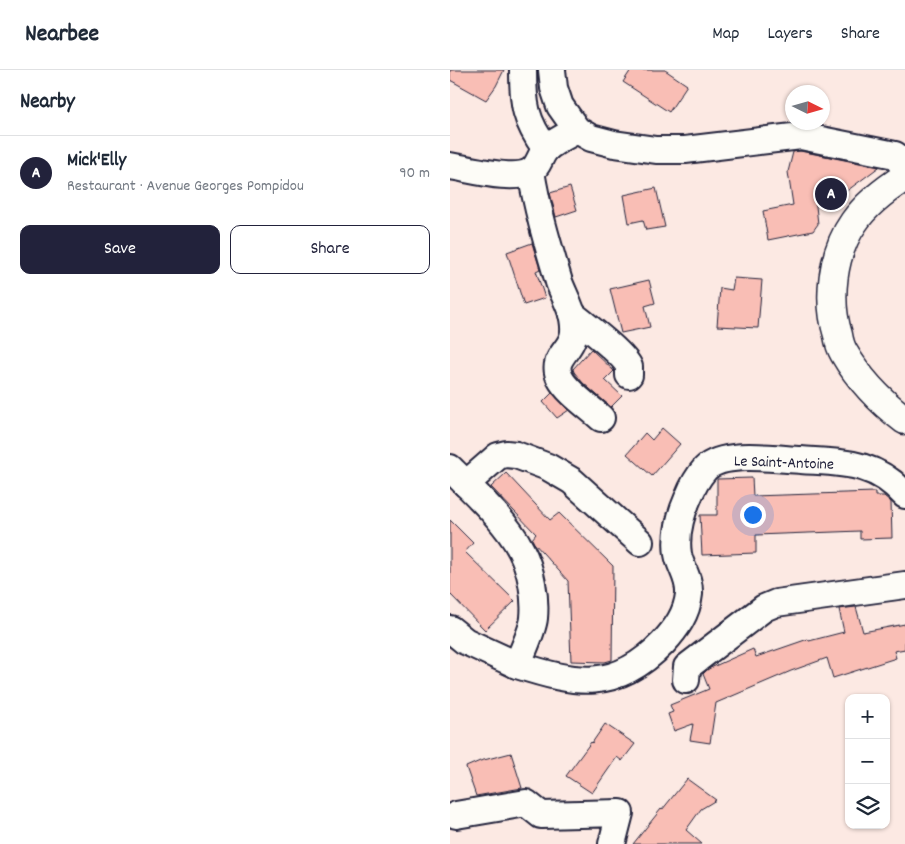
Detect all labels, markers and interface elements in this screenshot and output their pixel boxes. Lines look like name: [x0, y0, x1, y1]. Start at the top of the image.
text: Nearbee: [25, 18, 99, 52]
text: Map: [712, 22, 739, 47]
text: Layers: [767, 22, 813, 47]
text: Share: [841, 22, 880, 47]
north arrow: [785, 85, 830, 130]
text: Nearby: [20, 88, 75, 118]
text: Mick'Elly: [67, 148, 126, 175]
text: A: [32, 162, 40, 185]
text: 90 m: [399, 162, 430, 185]
text: Restaurant · Avenue Georges Pompidou: [67, 175, 304, 198]
pin: A: [815, 175, 847, 213]
button: Save: [20, 225, 220, 274]
button: Share: [230, 225, 430, 274]
street label: Le Saint-Antoine: [734, 450, 834, 477]
your location: [740, 502, 766, 528]
map controls: [845, 694, 890, 829]
button: +: [845, 694, 890, 739]
button: −: [845, 739, 890, 784]
button: layers: [845, 784, 890, 829]

